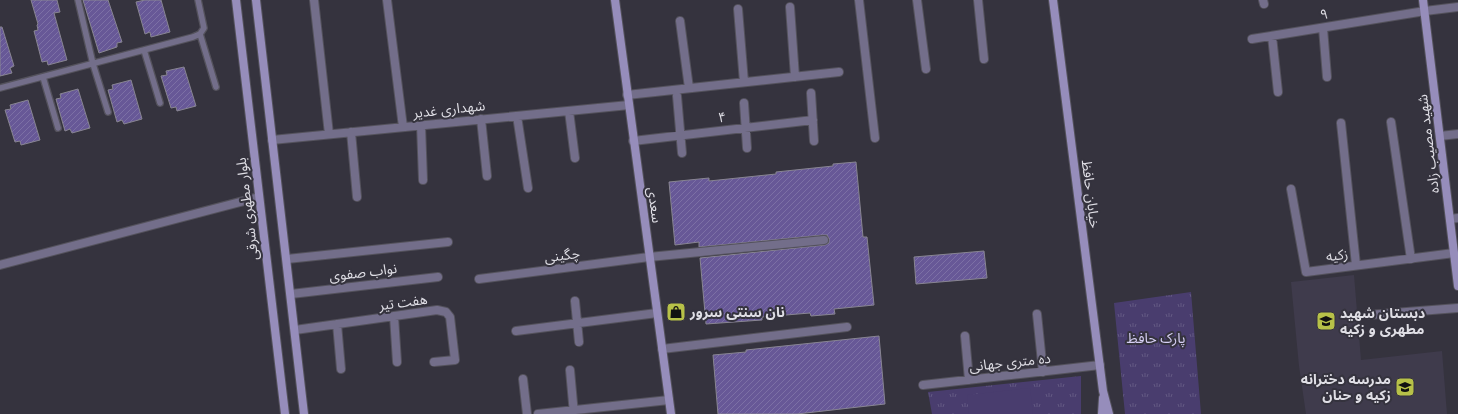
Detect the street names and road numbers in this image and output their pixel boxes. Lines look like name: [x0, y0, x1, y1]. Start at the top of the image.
street label: ۹: [1319, 4, 1329, 24]
street label: شهید مصیب زاده: [1413, 93, 1443, 195]
street label: شهداری غدیر: [411, 96, 486, 122]
street label: ۴: [717, 108, 727, 126]
street label: بلوار مطهری شرقی: [232, 156, 262, 262]
street label: خیابان حافظ: [1078, 159, 1104, 229]
street label: سعدی: [644, 186, 666, 224]
street label: چگینی: [543, 244, 581, 267]
street label: زکیه: [1325, 245, 1349, 265]
street label: نواب صفوی: [328, 259, 398, 285]
street label: هفت تیر: [377, 290, 428, 314]
street label: ده متری جهانی: [968, 349, 1052, 375]

